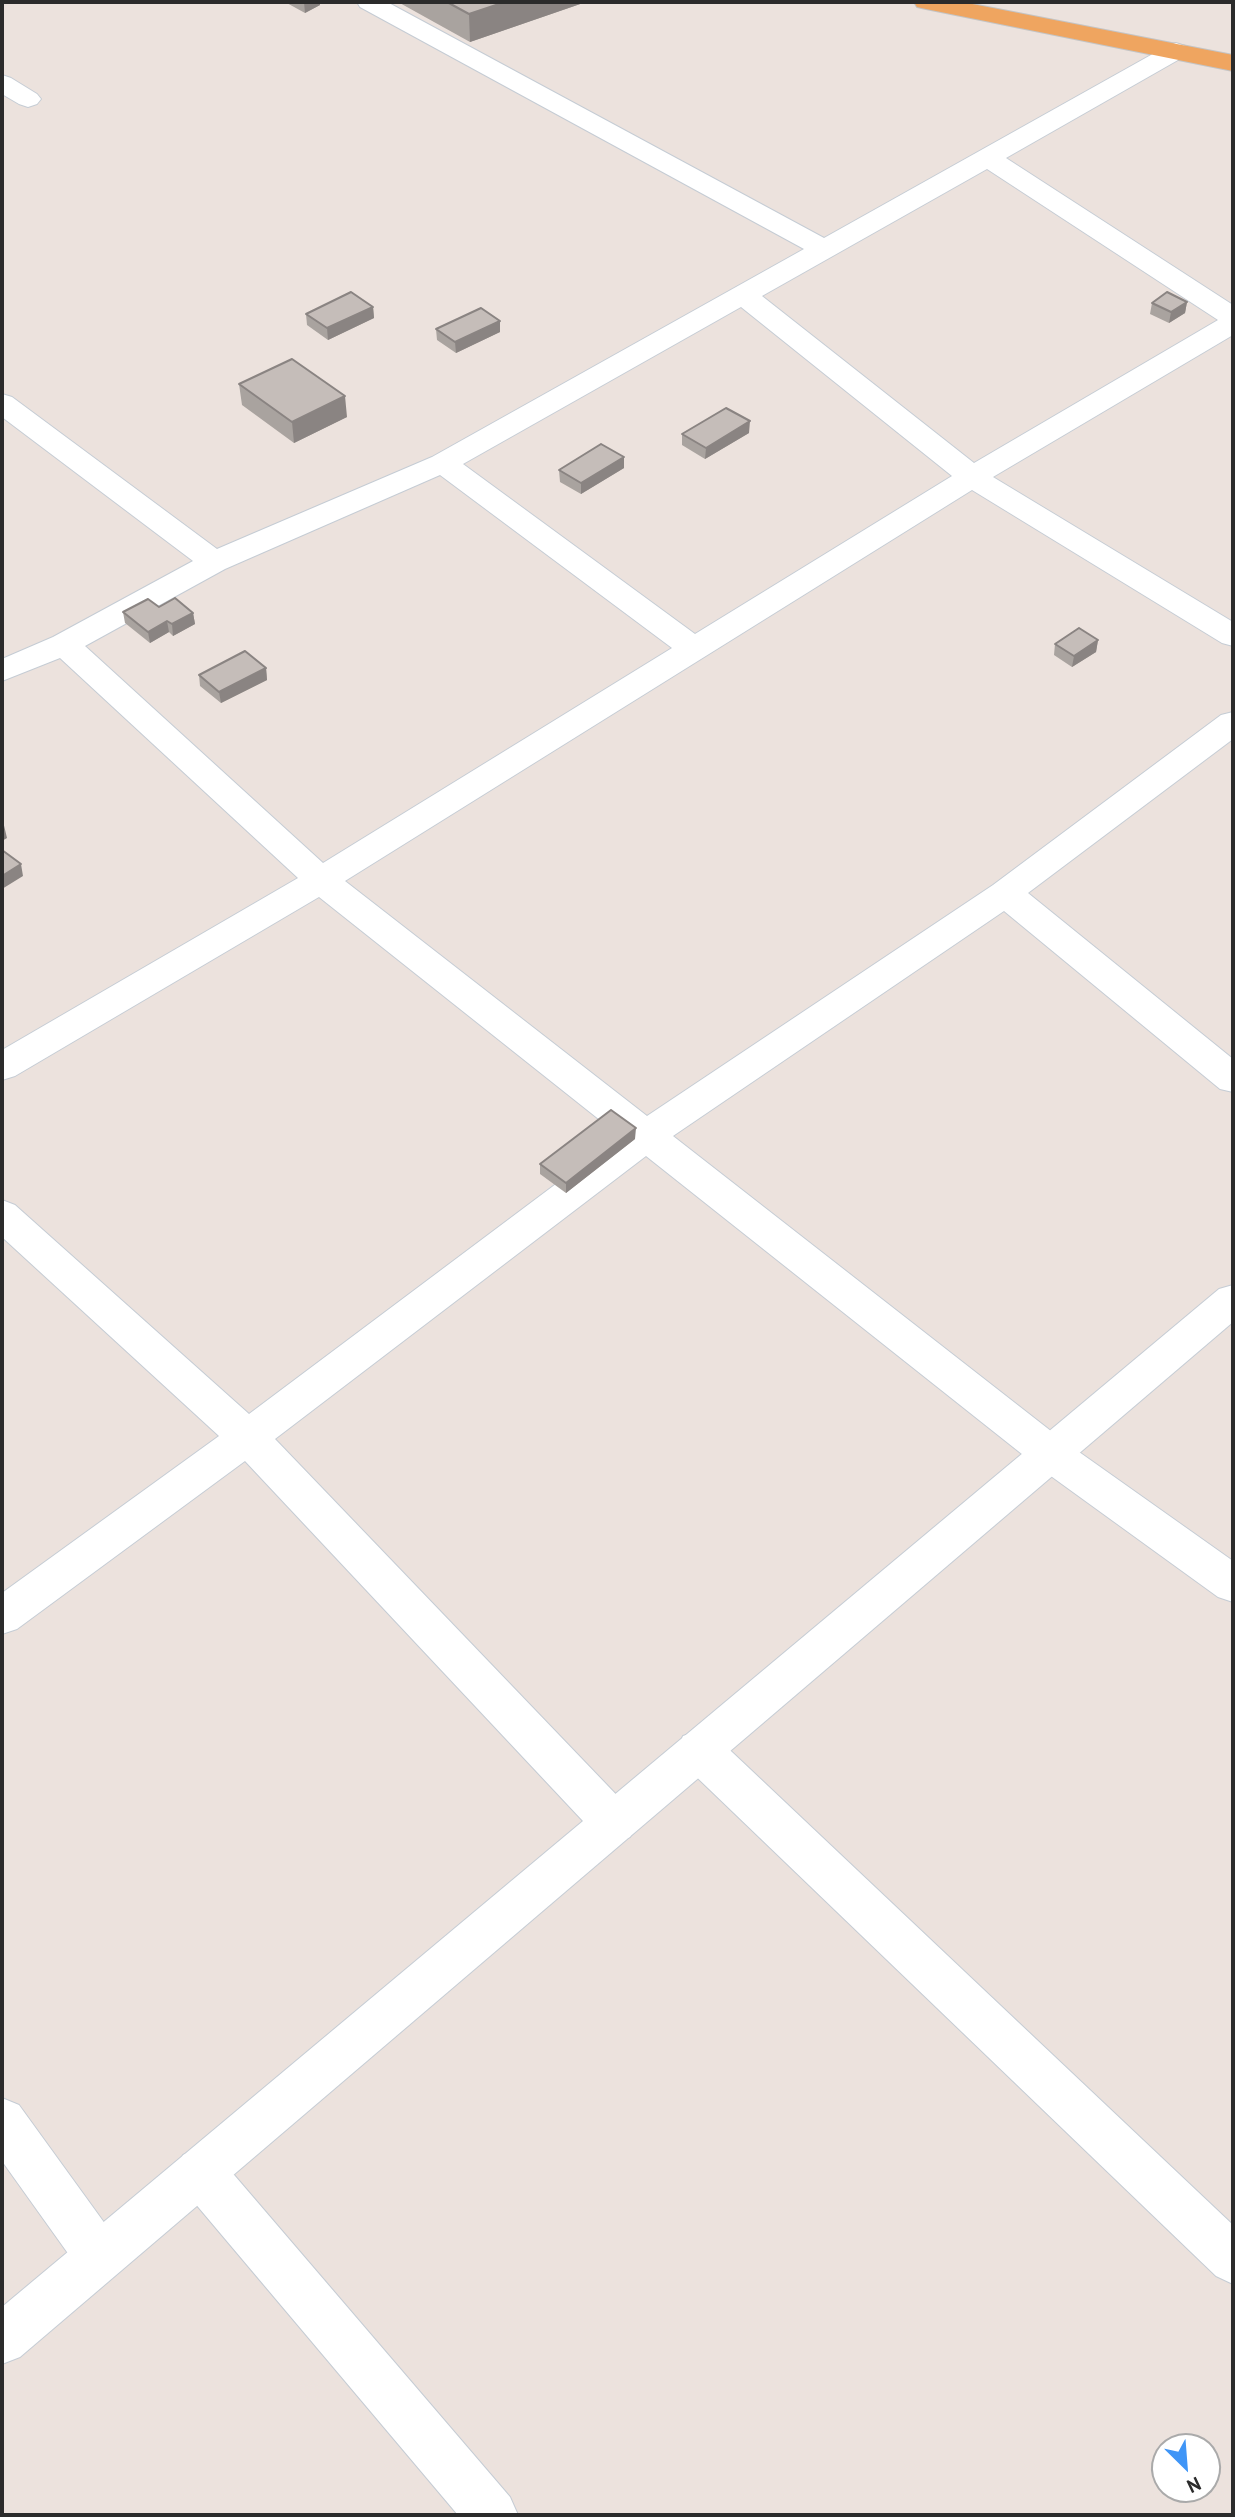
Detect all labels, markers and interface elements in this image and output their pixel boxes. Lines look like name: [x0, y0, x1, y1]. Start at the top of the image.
north arrow: [1151, 2433, 1221, 2503]
text: N: [1183, 2472, 1205, 2499]

